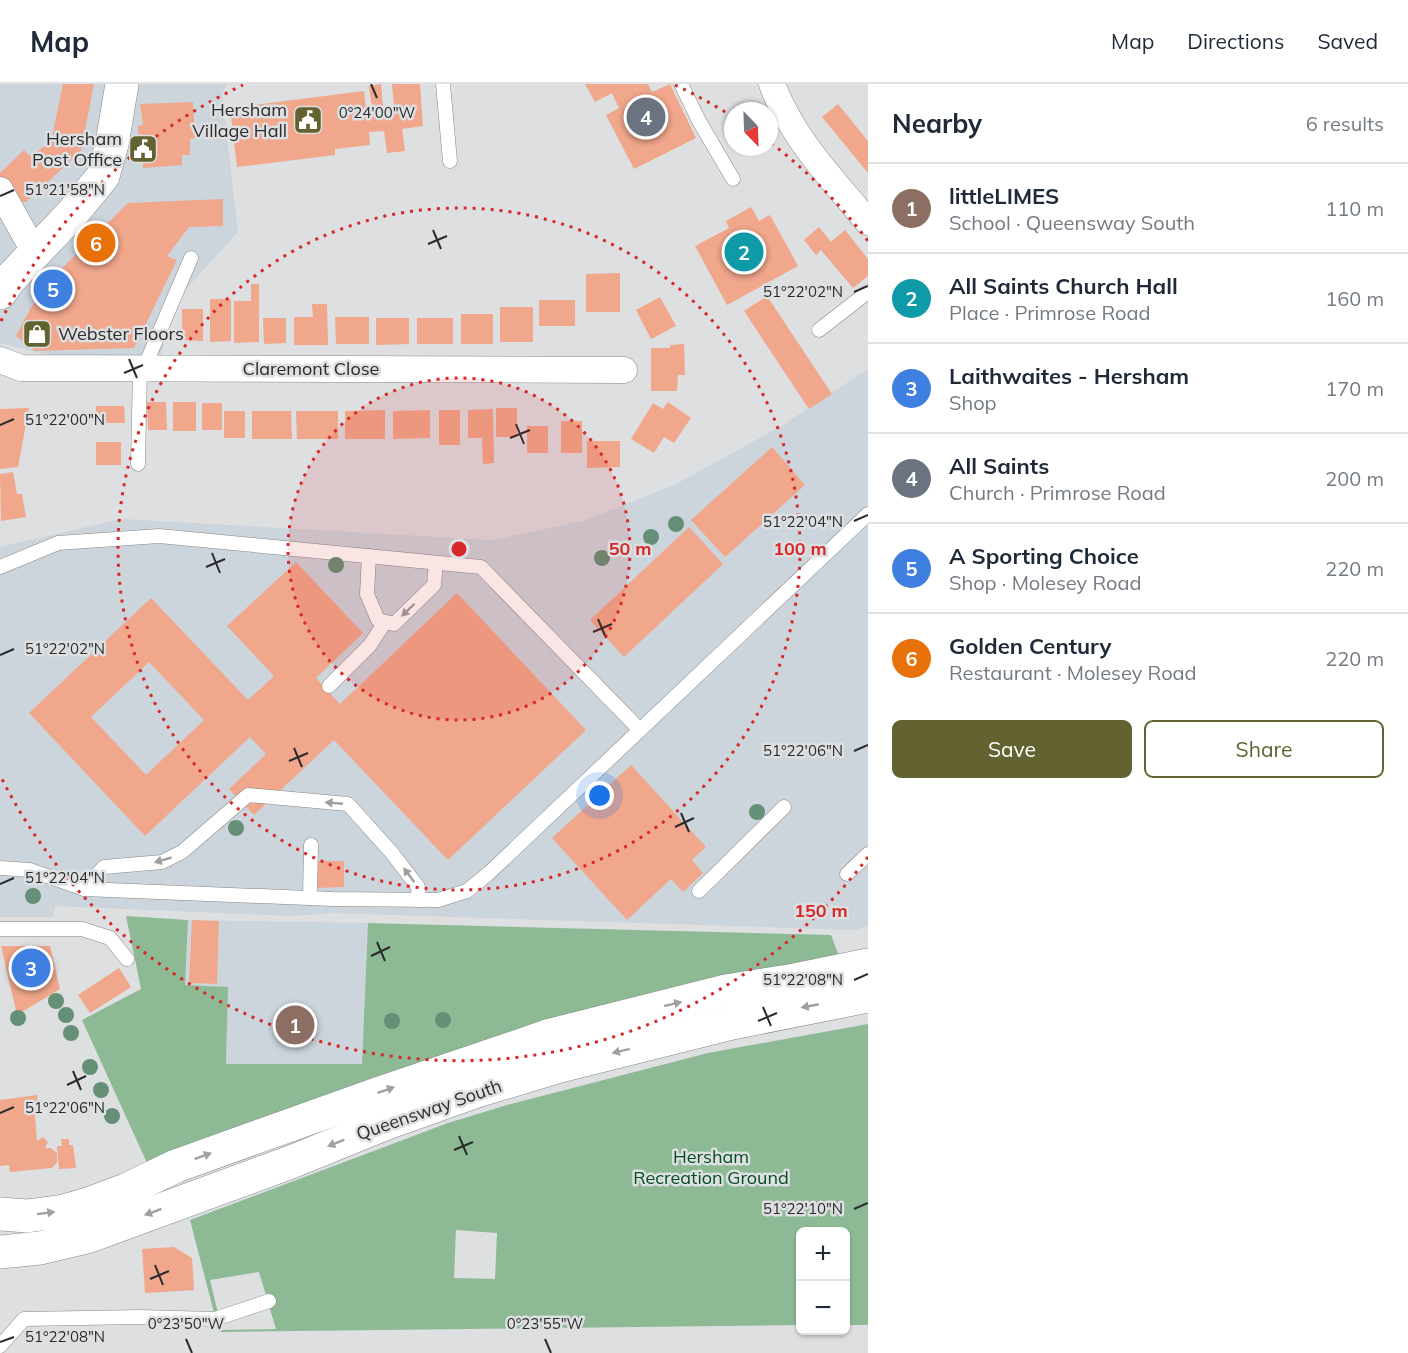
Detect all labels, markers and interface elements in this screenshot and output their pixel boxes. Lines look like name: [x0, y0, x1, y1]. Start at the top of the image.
text: Map: [30, 24, 89, 59]
text: Map: [1111, 28, 1154, 54]
text: Directions: [1187, 28, 1284, 54]
text: Saved: [1317, 28, 1378, 54]
pin: 4: [626, 94, 666, 140]
place label: Hersham Village Hall: [192, 98, 287, 142]
north arrow: [724, 102, 778, 156]
text: 0°24'00"W: [339, 103, 416, 122]
public building icon: Hersham Village Hall: [292, 104, 324, 136]
text: Nearby: [892, 107, 982, 140]
text: 6 results: [1306, 111, 1384, 136]
place label: Hersham Post Office: [32, 127, 122, 171]
public building icon: Hersham Post Office: [127, 133, 159, 165]
text: 51°21'58"N: [25, 180, 105, 199]
text: littleLIMES: [949, 182, 1059, 210]
text: 1: [906, 196, 918, 221]
text: 110 m: [1325, 196, 1384, 221]
text: School · Queensway South: [949, 210, 1195, 235]
pin: 6: [76, 220, 116, 266]
pin: 2: [724, 230, 764, 274]
pin: 5: [34, 266, 72, 312]
text: All Saints Church Hall: [949, 272, 1178, 300]
text: 51°22'02"N: [763, 282, 843, 301]
text: 2: [906, 286, 918, 311]
text: 160 m: [1325, 286, 1384, 311]
text: Place · Primrose Road: [949, 300, 1150, 325]
shop icon: Webster Floors: [21, 318, 53, 350]
place label: Webster Floors: [58, 322, 184, 345]
street label: Claremont Close: [243, 357, 379, 380]
text: Laithwaites - Hersham: [949, 362, 1189, 390]
text: 3: [906, 376, 918, 401]
text: 170 m: [1325, 376, 1384, 401]
text: Shop: [949, 390, 997, 415]
text: 51°22'00"N: [25, 410, 105, 429]
text: All Saints: [949, 452, 1049, 480]
text: 4: [906, 466, 918, 491]
text: 200 m: [1325, 466, 1384, 491]
text: Church · Primrose Road: [949, 480, 1166, 505]
text: 51°22'04"N: [763, 512, 843, 531]
text: 50 m: [609, 537, 651, 560]
text: 100 m: [773, 537, 827, 560]
centre of rings: [449, 539, 469, 559]
text: A Sporting Choice: [949, 542, 1139, 570]
text: 5: [906, 556, 918, 581]
text: 220 m: [1325, 556, 1384, 581]
text: Shop · Molesey Road: [949, 570, 1141, 595]
one-way arrow: [402, 603, 416, 617]
text: Golden Century: [949, 632, 1111, 660]
text: 51°22'02"N: [25, 639, 105, 658]
text: 6: [906, 646, 918, 671]
text: 220 m: [1325, 646, 1384, 671]
text: Restaurant · Molesey Road: [949, 660, 1197, 685]
button: Save: [892, 720, 1132, 778]
button: Share: [1144, 720, 1384, 778]
text: 51°22'06"N: [763, 741, 843, 760]
your location: [585, 781, 614, 810]
one-way arrow: [324, 798, 343, 808]
one-way arrow: [153, 856, 171, 865]
one-way arrow: [402, 867, 415, 883]
text: 51°22'04"N: [25, 868, 105, 887]
text: 150 m: [794, 899, 848, 922]
pin: 3: [12, 946, 51, 990]
text: 51°22'08"N: [763, 970, 843, 989]
one-way arrow: [664, 998, 683, 1008]
pin: 1: [276, 1002, 314, 1048]
one-way arrow: [801, 1002, 820, 1011]
one-way arrow: [612, 1047, 630, 1057]
street label: Queensway South: [353, 1074, 505, 1145]
one-way arrow: [378, 1085, 396, 1095]
text: 51°22'06"N: [25, 1098, 105, 1117]
one-way arrow: [326, 1138, 344, 1148]
park label: Hersham Recreation Ground: [633, 1145, 789, 1189]
one-way arrow: [194, 1151, 212, 1161]
text: 51°22'10"N: [763, 1199, 843, 1218]
one-way arrow: [144, 1208, 162, 1217]
one-way arrow: [37, 1209, 56, 1218]
map controls: [796, 1227, 850, 1335]
button: +: [796, 1227, 850, 1281]
button: −: [796, 1281, 850, 1335]
text: 0°23'50"W: [148, 1314, 225, 1333]
text: 0°23'55"W: [507, 1314, 584, 1333]
text: 51°22'08"N: [25, 1327, 105, 1346]

